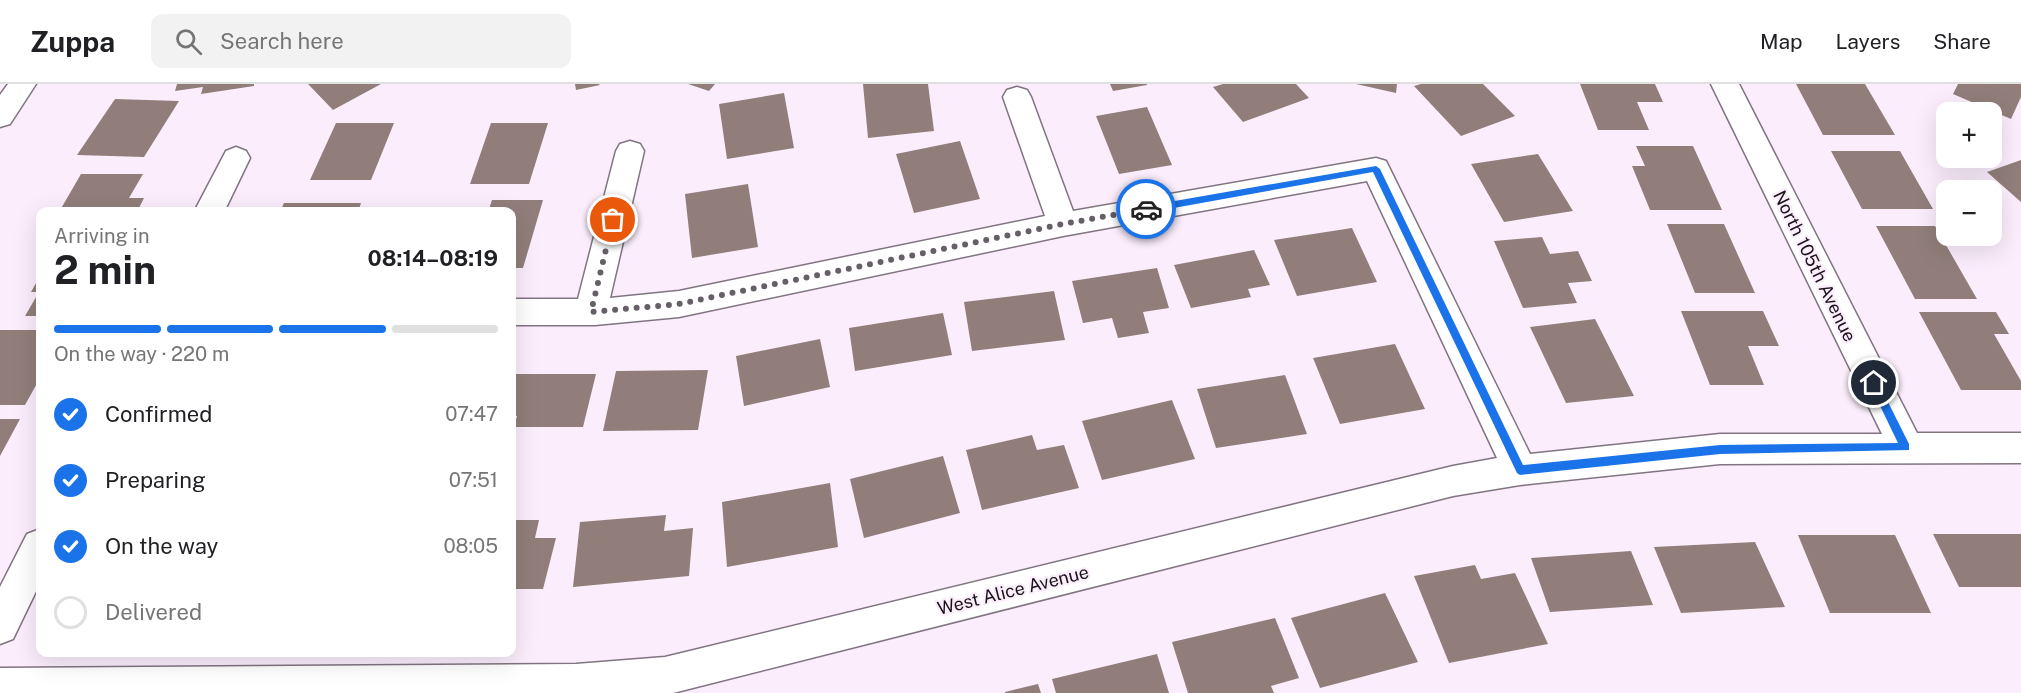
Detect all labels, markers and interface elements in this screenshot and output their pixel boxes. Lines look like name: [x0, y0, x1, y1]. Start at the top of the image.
search box: [151, 14, 571, 68]
text: Zuppa: [30, 25, 115, 58]
icon: search: [172, 25, 205, 58]
text: Search here: [220, 28, 344, 54]
text: Map: [1760, 29, 1803, 54]
text: Layers: [1836, 29, 1900, 54]
text: Share: [1933, 29, 1991, 54]
map controls: [1936, 102, 2002, 246]
button: +: [1936, 102, 2002, 168]
courier: [1116, 179, 1176, 239]
button: −: [1936, 180, 2002, 246]
street label: North 105th Avenue: [1769, 187, 1861, 345]
icon: car: [1130, 193, 1163, 226]
pin: [587, 194, 638, 245]
icon: bag: [596, 203, 629, 236]
text: Arriving in: [54, 224, 149, 248]
text: 08:14–08:19: [368, 245, 498, 271]
text: 2 min: [54, 247, 156, 293]
text: On the way · 220 m: [54, 342, 229, 366]
pin: [1848, 357, 1899, 408]
icon: home: [1857, 366, 1890, 399]
icon: check: [54, 398, 87, 431]
text: Confirmed: [105, 401, 212, 427]
text: 07:47: [445, 402, 498, 426]
icon: check: [54, 464, 87, 497]
text: Preparing: [105, 467, 206, 493]
text: 07:51: [449, 468, 498, 492]
icon: check: [54, 530, 87, 563]
text: On the way: [105, 533, 218, 559]
text: 08:05: [443, 534, 498, 558]
street label: West Alice Avenue: [935, 561, 1091, 619]
text: Delivered: [105, 599, 202, 625]

